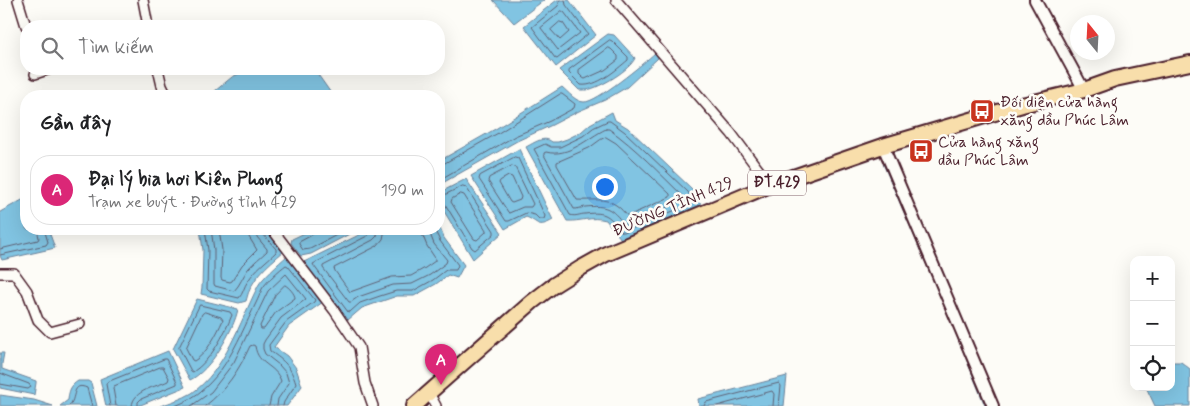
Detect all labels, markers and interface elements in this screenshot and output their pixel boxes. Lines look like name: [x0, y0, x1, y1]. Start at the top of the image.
north arrow: [1070, 15, 1115, 60]
search box: [20, 20, 445, 75]
icon: search: [38, 34, 66, 62]
text: Tìm kiếm: [78, 35, 154, 60]
place label: Đối diện cửa hàng xăng dầu Phúc Lâm: [1000, 92, 1129, 132]
bus stop icon: Đối diện cửa hàng xăng dầu Phúc Lâm: [969, 98, 995, 124]
text: Gần đây: [40, 109, 111, 137]
place label: Cửa hàng xăng dầu Phúc Lâm: [938, 132, 1039, 171]
bus stop icon: Cửa hàng xăng dầu Phúc Lâm: [908, 138, 934, 164]
text: Đại lý bia hơi Kiên Phong: [88, 167, 283, 192]
road number: ĐT.429: [748, 170, 806, 196]
street label: ĐƯỜNG TỈNH 429: [609, 172, 737, 242]
your location: [592, 174, 618, 200]
text: A: [52, 180, 62, 201]
text: 190 m: [381, 180, 424, 201]
text: Trạm xe buýt · Đường tỉnh 429: [88, 192, 297, 213]
map controls: [1130, 256, 1175, 391]
button: +: [1130, 256, 1175, 301]
button: −: [1130, 301, 1175, 346]
pin: A: [425, 344, 457, 385]
button: locate: [1130, 346, 1175, 391]

